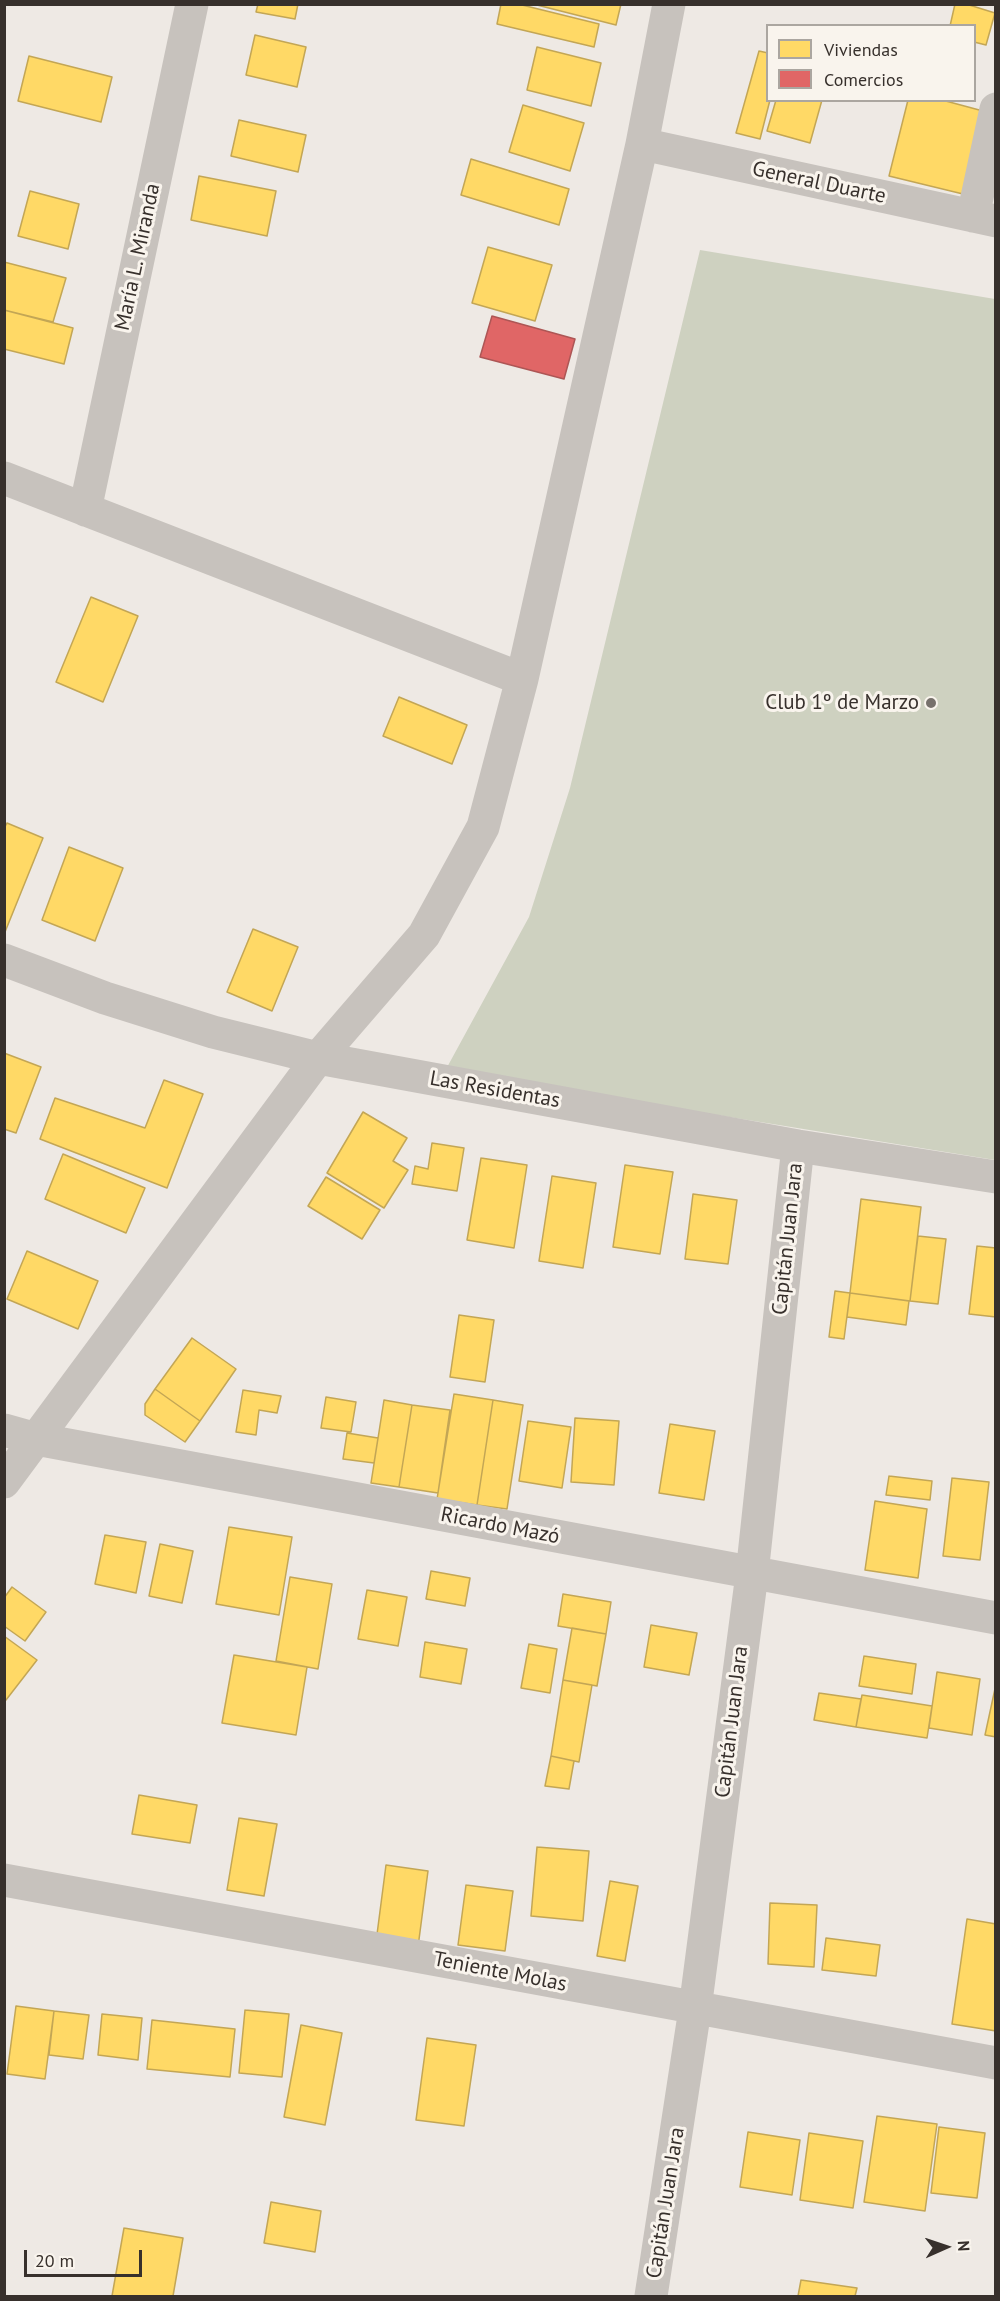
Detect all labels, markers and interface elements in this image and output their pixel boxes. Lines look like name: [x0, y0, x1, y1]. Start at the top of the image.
legend: [766, 24, 976, 102]
text: Viviendas: [824, 38, 898, 61]
text: Comercios: [824, 68, 903, 91]
street label: General Duarte: [750, 157, 888, 209]
street label: María L. Miranda: [110, 181, 166, 333]
place label: Club 1º de Marzo: [765, 690, 919, 716]
marker: Club 1º de Marzo: [924, 696, 938, 710]
street label: Las Residentas: [428, 1066, 562, 1114]
street label: Capitán Juan Jara: [767, 1162, 809, 1316]
street label: Ricardo Mazó: [438, 1502, 562, 1550]
street label: Capitán Juan Jara: [710, 1645, 754, 1799]
street label: Teniente Molas: [431, 1947, 569, 1997]
street label: Capitán Juan Jara: [642, 2126, 690, 2280]
north arrow: [916, 2217, 976, 2277]
scale bar: [27, 2238, 146, 2276]
text: N: [954, 2240, 974, 2252]
text: 20 m: [35, 2249, 74, 2272]

